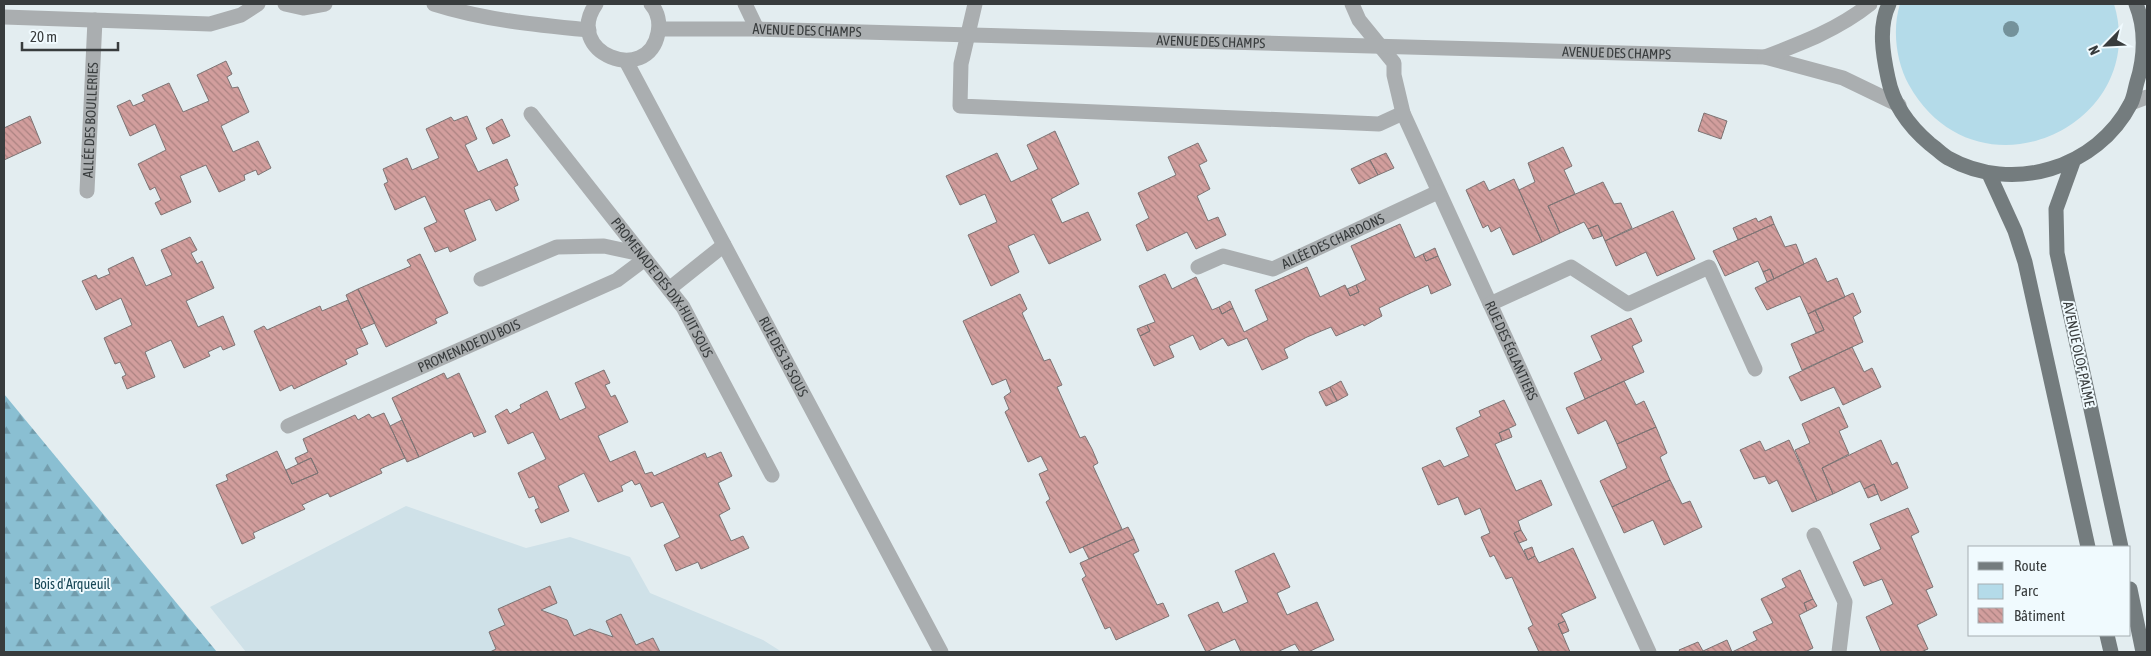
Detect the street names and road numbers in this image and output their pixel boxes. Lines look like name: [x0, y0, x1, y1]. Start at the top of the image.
street label: AVENUE DES CHAMPS: [753, 21, 862, 40]
street label: AVENUE DES CHAMPS: [1156, 32, 1266, 51]
street label: AVENUE DES CHAMPS: [1562, 43, 1671, 62]
street label: ALLÉE DES BOULLERIES: [80, 62, 101, 178]
street label: ALLÉE DES CHARDONS: [1279, 210, 1387, 272]
street label: PROMENADE DES DIX-HUIT SOUS: [608, 215, 716, 360]
street label: RUE DES ÉGLANTIERS: [1482, 298, 1541, 403]
street label: AVENUE OLOF PALME: [2060, 300, 2098, 408]
street label: RUE DES 18 SOUS: [756, 314, 811, 399]
street label: PROMENADE DU BOIS: [415, 316, 523, 375]

